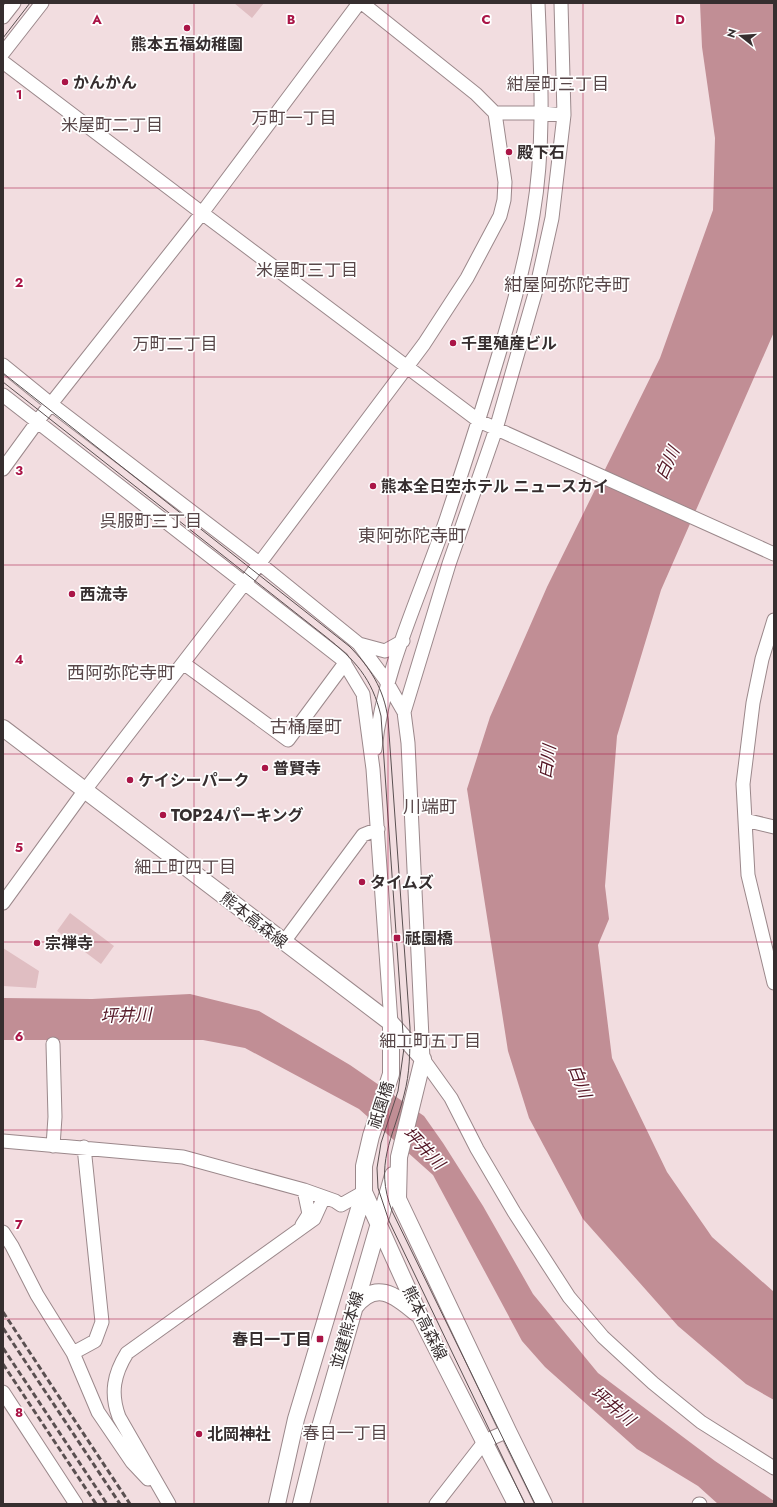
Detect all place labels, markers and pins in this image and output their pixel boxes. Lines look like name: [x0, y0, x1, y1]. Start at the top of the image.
marker: 熊本五福幼稚園: [182, 23, 192, 33]
place label: 熊本五福幼稚園: [131, 33, 243, 56]
place label: かんかん: [73, 71, 137, 94]
marker: かんかん: [60, 77, 70, 87]
place label: 殿下石: [517, 141, 565, 164]
marker: 殿下石: [504, 147, 514, 157]
place label: 千里殖産ビル: [461, 332, 557, 355]
marker: 千里殖産ビル: [448, 338, 458, 348]
place label: 熊本全日空ホテル ニュースカイ: [381, 475, 609, 498]
marker: 熊本全日空ホテル ニュースカイ: [368, 481, 378, 491]
place label: 西流寺: [80, 583, 128, 606]
marker: 西流寺: [67, 589, 77, 599]
place label: 普賢寺: [273, 757, 321, 780]
marker: 普賢寺: [260, 763, 270, 773]
place label: ケイシーパーク: [138, 769, 250, 792]
marker: ケイシーパーク: [125, 775, 135, 785]
place label: TOP24パーキング: [171, 804, 303, 827]
marker: TOP24パーキング: [158, 810, 168, 820]
place label: タイムズ: [370, 871, 434, 894]
marker: タイムズ: [357, 877, 367, 887]
place label: 祗園橋: [405, 927, 453, 950]
place label: 宗禅寺: [45, 932, 93, 955]
marker: 祗園橋: [392, 933, 402, 943]
marker: 宗禅寺: [32, 938, 42, 948]
place label: 春日一丁目: [232, 1328, 312, 1351]
marker: 春日一丁目: [315, 1334, 325, 1344]
place label: 北岡神社: [207, 1423, 271, 1446]
marker: 北岡神社: [194, 1429, 204, 1439]

